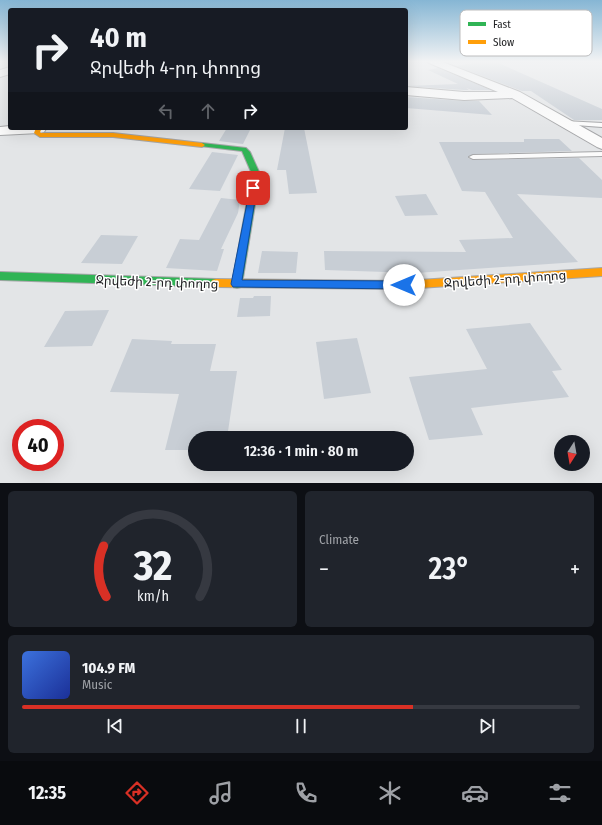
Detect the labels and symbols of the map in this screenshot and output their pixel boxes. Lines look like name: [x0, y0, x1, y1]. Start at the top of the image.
legend: [460, 10, 592, 56]
text: Fast: [493, 18, 511, 31]
text: Slow: [493, 36, 514, 49]
pin: [236, 171, 270, 205]
position arrow: [383, 264, 425, 306]
street label: Ջրվեժի 2-րդ փողոց: [443, 267, 567, 291]
street label: Ջրվեժի 2-րդ փողոց: [95, 272, 219, 292]
speed limit sign: 40: [12, 419, 64, 471]
north arrow: [554, 435, 590, 471]

